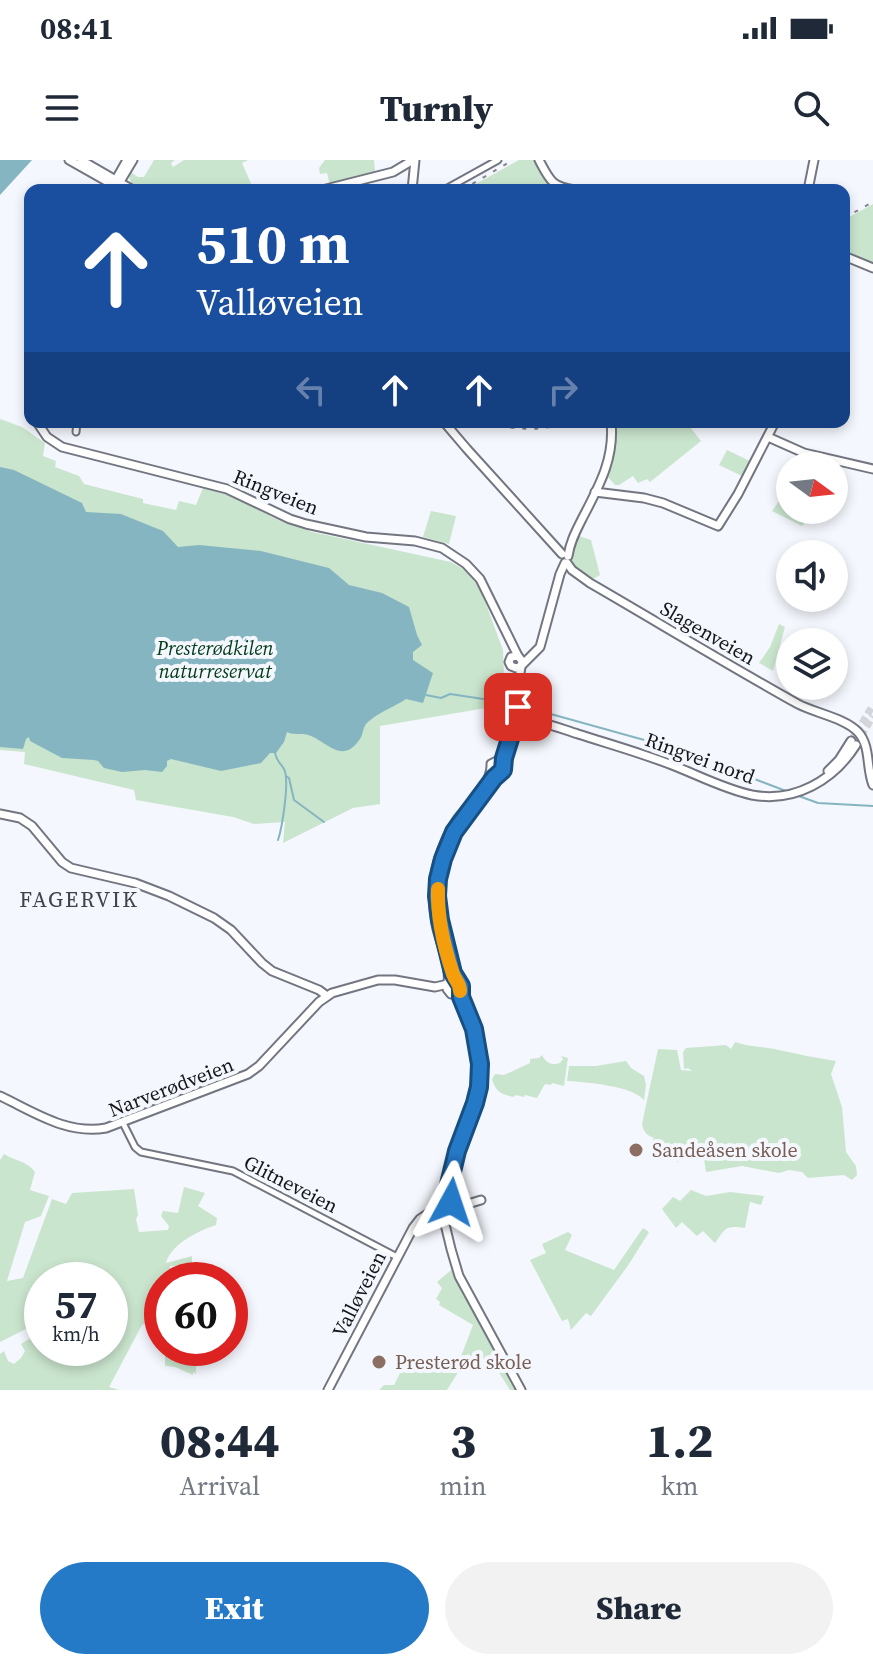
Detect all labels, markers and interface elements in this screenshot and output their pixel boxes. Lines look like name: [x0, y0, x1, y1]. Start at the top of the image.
text: 08:41: [40, 8, 114, 49]
text: Turnly: [380, 84, 493, 133]
icon: menu: [40, 86, 84, 130]
icon: search: [789, 86, 833, 130]
text: 510 m: [196, 205, 350, 282]
icon: ahead: [64, 216, 168, 320]
text: Valløveien: [196, 278, 364, 327]
icon: left: [289, 368, 333, 412]
icon: ahead: [373, 368, 417, 412]
icon: ahead: [457, 368, 501, 412]
icon: right: [541, 368, 585, 412]
north arrow: [776, 452, 848, 524]
map controls: [776, 452, 848, 700]
street label: Ringveien: [229, 462, 323, 522]
button: sound: [776, 540, 848, 612]
street label: Slagenveien: [655, 594, 761, 672]
button: layers: [776, 628, 848, 700]
park label: Presterødkilen naturreservat: [155, 634, 274, 685]
pin: [484, 673, 552, 741]
icon: arrive: [496, 685, 540, 729]
street label: Ringvei nord: [641, 725, 759, 791]
district label: FAGERVIK: [19, 884, 139, 914]
street label: Narverødveien: [105, 1050, 237, 1124]
place label: Sandeåsen skole: [652, 1136, 798, 1164]
marker: Sandeåsen skole: [627, 1141, 645, 1159]
street label: Glitneveien: [239, 1148, 343, 1220]
position arrow: [409, 1160, 493, 1244]
street label: Valløveien: [325, 1246, 393, 1342]
speed limit sign: 60: [144, 1262, 248, 1366]
text: 57: [54, 1277, 98, 1331]
text: km/h: [52, 1320, 100, 1348]
place label: Presterød skole: [395, 1348, 532, 1376]
marker: Presterød skole: [370, 1353, 388, 1371]
text: 08:44: [160, 1407, 280, 1473]
text: 3: [450, 1407, 476, 1473]
text: 1.2: [646, 1407, 713, 1473]
text: Arrival: [180, 1468, 260, 1504]
text: min: [439, 1468, 486, 1504]
text: km: [661, 1468, 699, 1504]
button: Exit: [40, 1562, 429, 1654]
button: Share: [445, 1562, 833, 1654]

